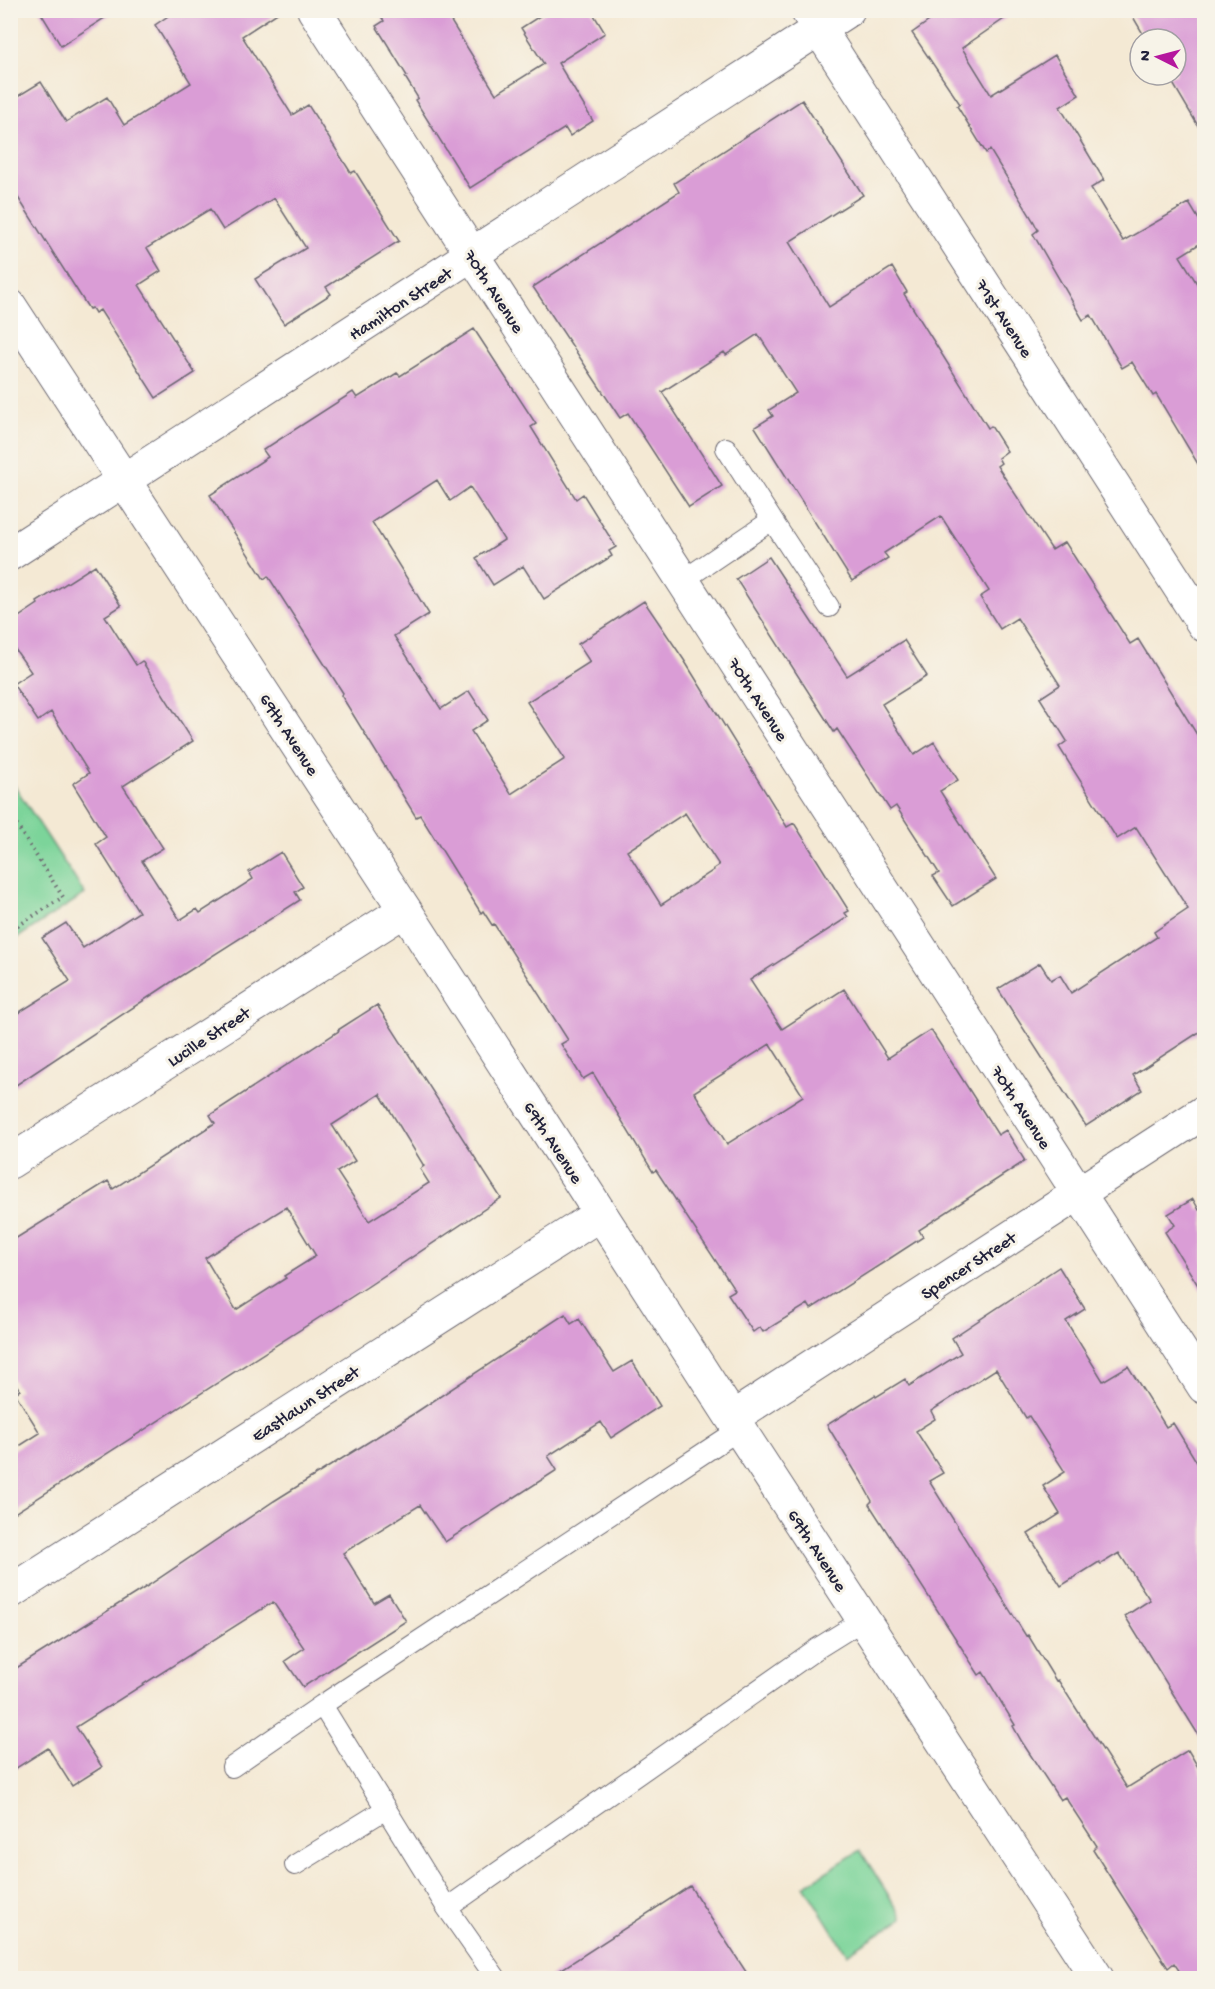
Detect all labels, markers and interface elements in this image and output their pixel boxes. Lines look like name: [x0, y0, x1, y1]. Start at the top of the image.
north arrow: [1128, 27, 1188, 87]
text: N: [1137, 49, 1157, 62]
street label: 70th Avenue: [458, 246, 528, 339]
street label: Hamilton Street: [346, 263, 458, 346]
street label: 71st Avenue: [969, 275, 1036, 363]
street label: 70th Avenue: [722, 654, 792, 747]
street label: 69th Avenue: [254, 690, 323, 781]
street label: Lucille Street: [164, 1003, 256, 1073]
street label: 70th Avenue: [985, 1062, 1055, 1155]
street label: 69th Avenue: [518, 1098, 587, 1189]
street label: Spencer Street: [918, 1228, 1022, 1306]
street label: Eastlawn Street: [249, 1362, 365, 1448]
street label: 69th Avenue: [782, 1506, 851, 1597]

